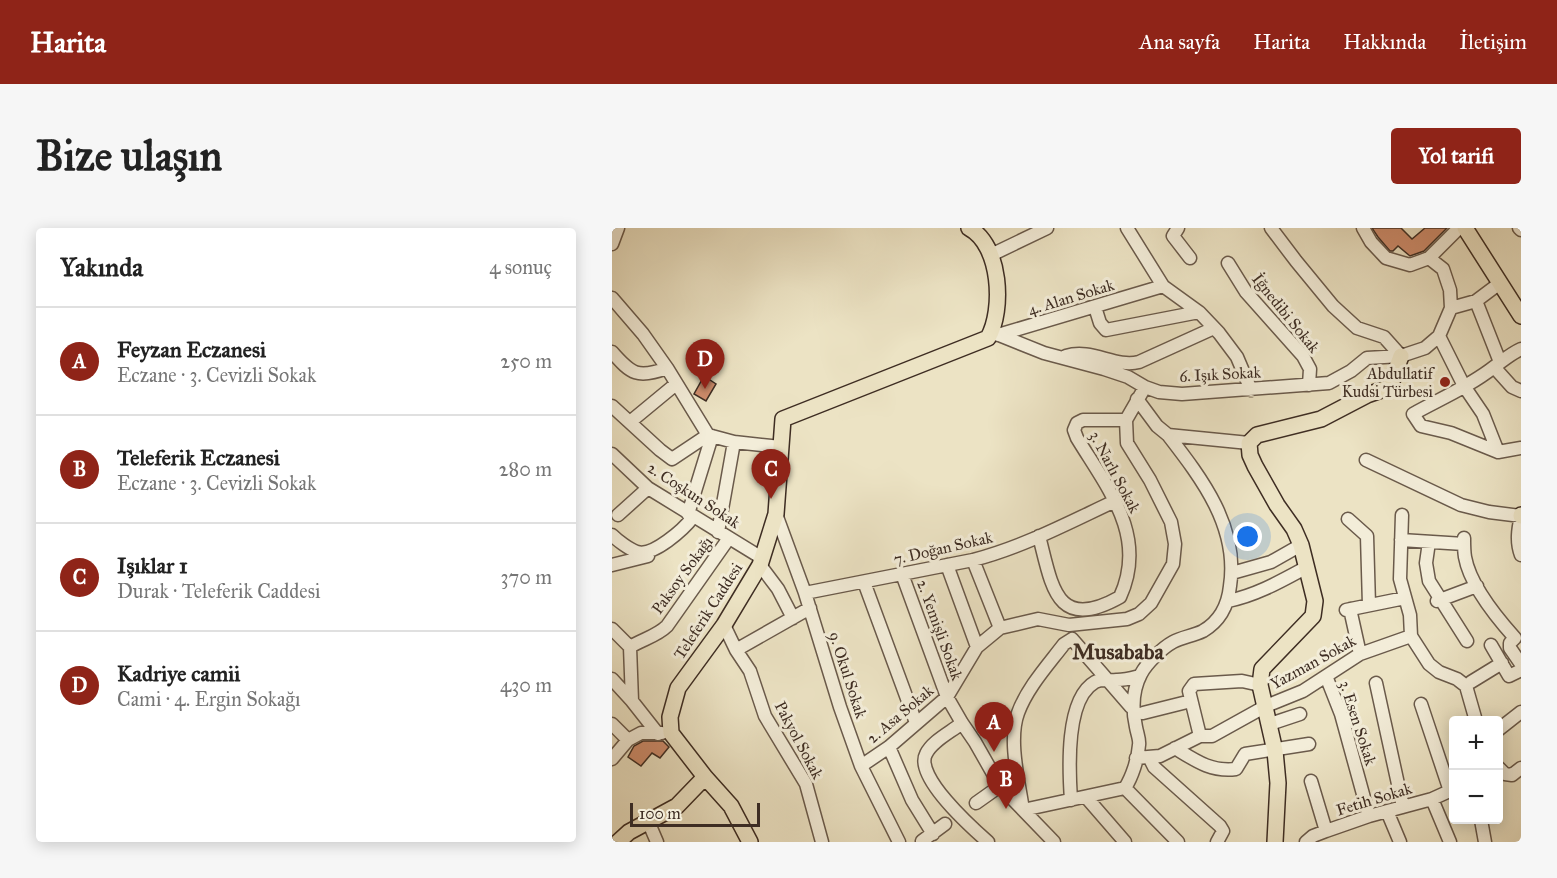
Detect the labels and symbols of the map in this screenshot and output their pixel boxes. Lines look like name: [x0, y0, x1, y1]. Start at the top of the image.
street label: İğnedibi Sokak: [1247, 269, 1325, 358]
street label: 4. Alan Sokak: [1026, 275, 1117, 319]
pin: D: [686, 340, 724, 389]
street label: 6. Işık Sokak: [1179, 362, 1262, 386]
place label: Abdullatif Kudsi Türbesi: [1342, 364, 1436, 401]
marker: Abdullatif Kudsi Türbesi: [1438, 375, 1452, 389]
street label: 3. Narlı Sokak: [1085, 428, 1145, 517]
pin: C: [752, 450, 790, 499]
street label: 2. Coşkun Sokak: [644, 458, 744, 532]
your location: [1233, 522, 1262, 551]
street label: 7. Doğan Sokak: [892, 527, 995, 570]
street label: Paksoy Sokağı: [648, 532, 718, 618]
street label: Teleferik Caddesi: [670, 559, 747, 663]
street label: 2. Yemişli Sokak: [913, 577, 967, 683]
street label: 9. Okul Sokak: [825, 629, 871, 721]
street label: Yazman Sokak: [1267, 630, 1359, 693]
district label: Musababa: [1072, 638, 1164, 665]
street label: 3. Esen Sokak: [1335, 678, 1381, 768]
street label: 2. Asa Sokak: [863, 680, 937, 747]
street label: Pakyol Sokak: [771, 698, 828, 783]
pin: A: [974, 702, 1013, 752]
pin: B: [986, 760, 1026, 809]
street label: Fetih Sokak: [1334, 778, 1415, 819]
scale bar: [630, 800, 760, 828]

